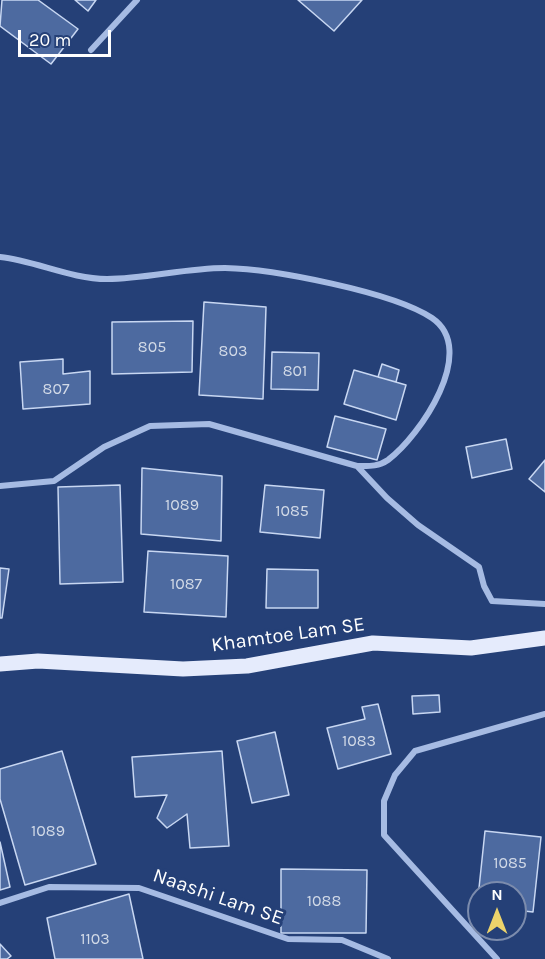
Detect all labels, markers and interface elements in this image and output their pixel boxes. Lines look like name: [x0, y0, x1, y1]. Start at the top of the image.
scale bar: [21, 18, 114, 56]
text: 20 m: [29, 29, 71, 51]
house number: 805: [138, 337, 166, 357]
house number: 803: [219, 341, 247, 361]
house number: 801: [283, 361, 307, 381]
house number: 807: [43, 379, 69, 399]
house number: 1089: [165, 495, 199, 515]
house number: 1085: [275, 501, 309, 521]
house number: 1087: [170, 574, 202, 594]
street label: Khamtoe Lam SE: [210, 612, 366, 658]
house number: 1083: [342, 731, 376, 751]
house number: 1089: [31, 821, 65, 841]
house number: 1085: [493, 853, 527, 873]
street label: Naashi Lam SE: [150, 863, 286, 931]
north arrow: [467, 881, 527, 941]
text: N: [491, 885, 503, 904]
house number: 1088: [307, 891, 341, 911]
house number: 1103: [80, 929, 110, 949]

